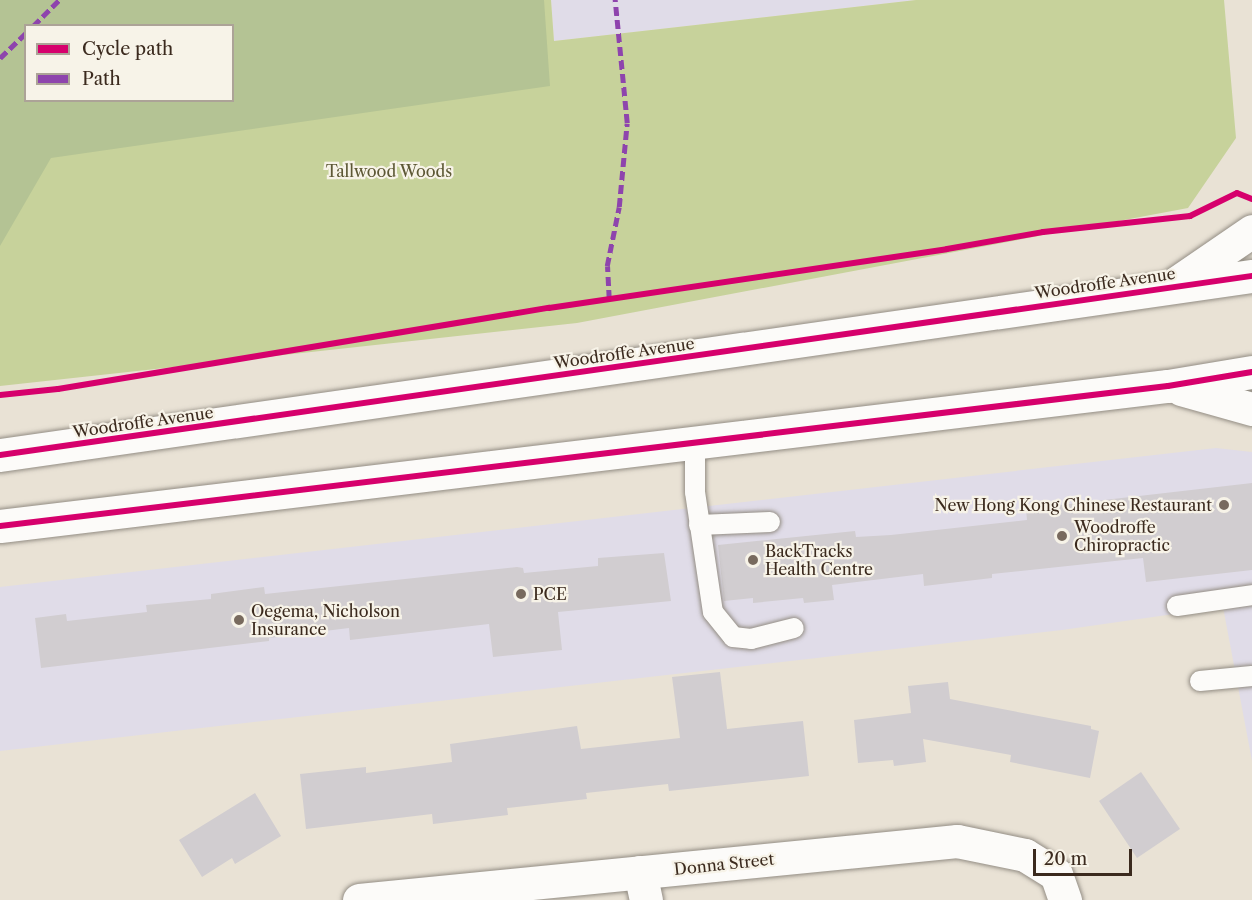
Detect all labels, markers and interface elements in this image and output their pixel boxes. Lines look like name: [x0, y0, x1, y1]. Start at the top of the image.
legend: [24, 24, 234, 102]
text: Cycle path: [82, 38, 173, 60]
text: Path: [82, 68, 121, 90]
park label: Tallwood Woods: [325, 161, 453, 181]
street label: Woodroffe Avenue: [1033, 264, 1177, 302]
street label: Woodroffe Avenue: [552, 334, 696, 372]
street label: Woodroffe Avenue: [71, 403, 215, 441]
place label: New Hong Kong Chinese Restaurant: [934, 495, 1212, 515]
marker: New Hong Kong Chinese Restaurant: [1217, 498, 1231, 512]
place label: Woodroffe Chiropractic: [1074, 517, 1170, 555]
marker: Woodroffe Chiropractic: [1055, 529, 1069, 543]
place label: BackTracks Health Centre: [765, 541, 873, 579]
marker: BackTracks Health Centre: [746, 553, 760, 567]
place label: PCE: [533, 584, 567, 604]
marker: PCE: [514, 587, 528, 601]
place label: Oegema, Nicholson Insurance: [251, 601, 400, 639]
marker: Oegema, Nicholson Insurance: [232, 613, 246, 627]
scale bar: [1036, 837, 1135, 875]
text: 20 m: [1044, 848, 1087, 870]
street label: Donna Street: [673, 849, 775, 879]

